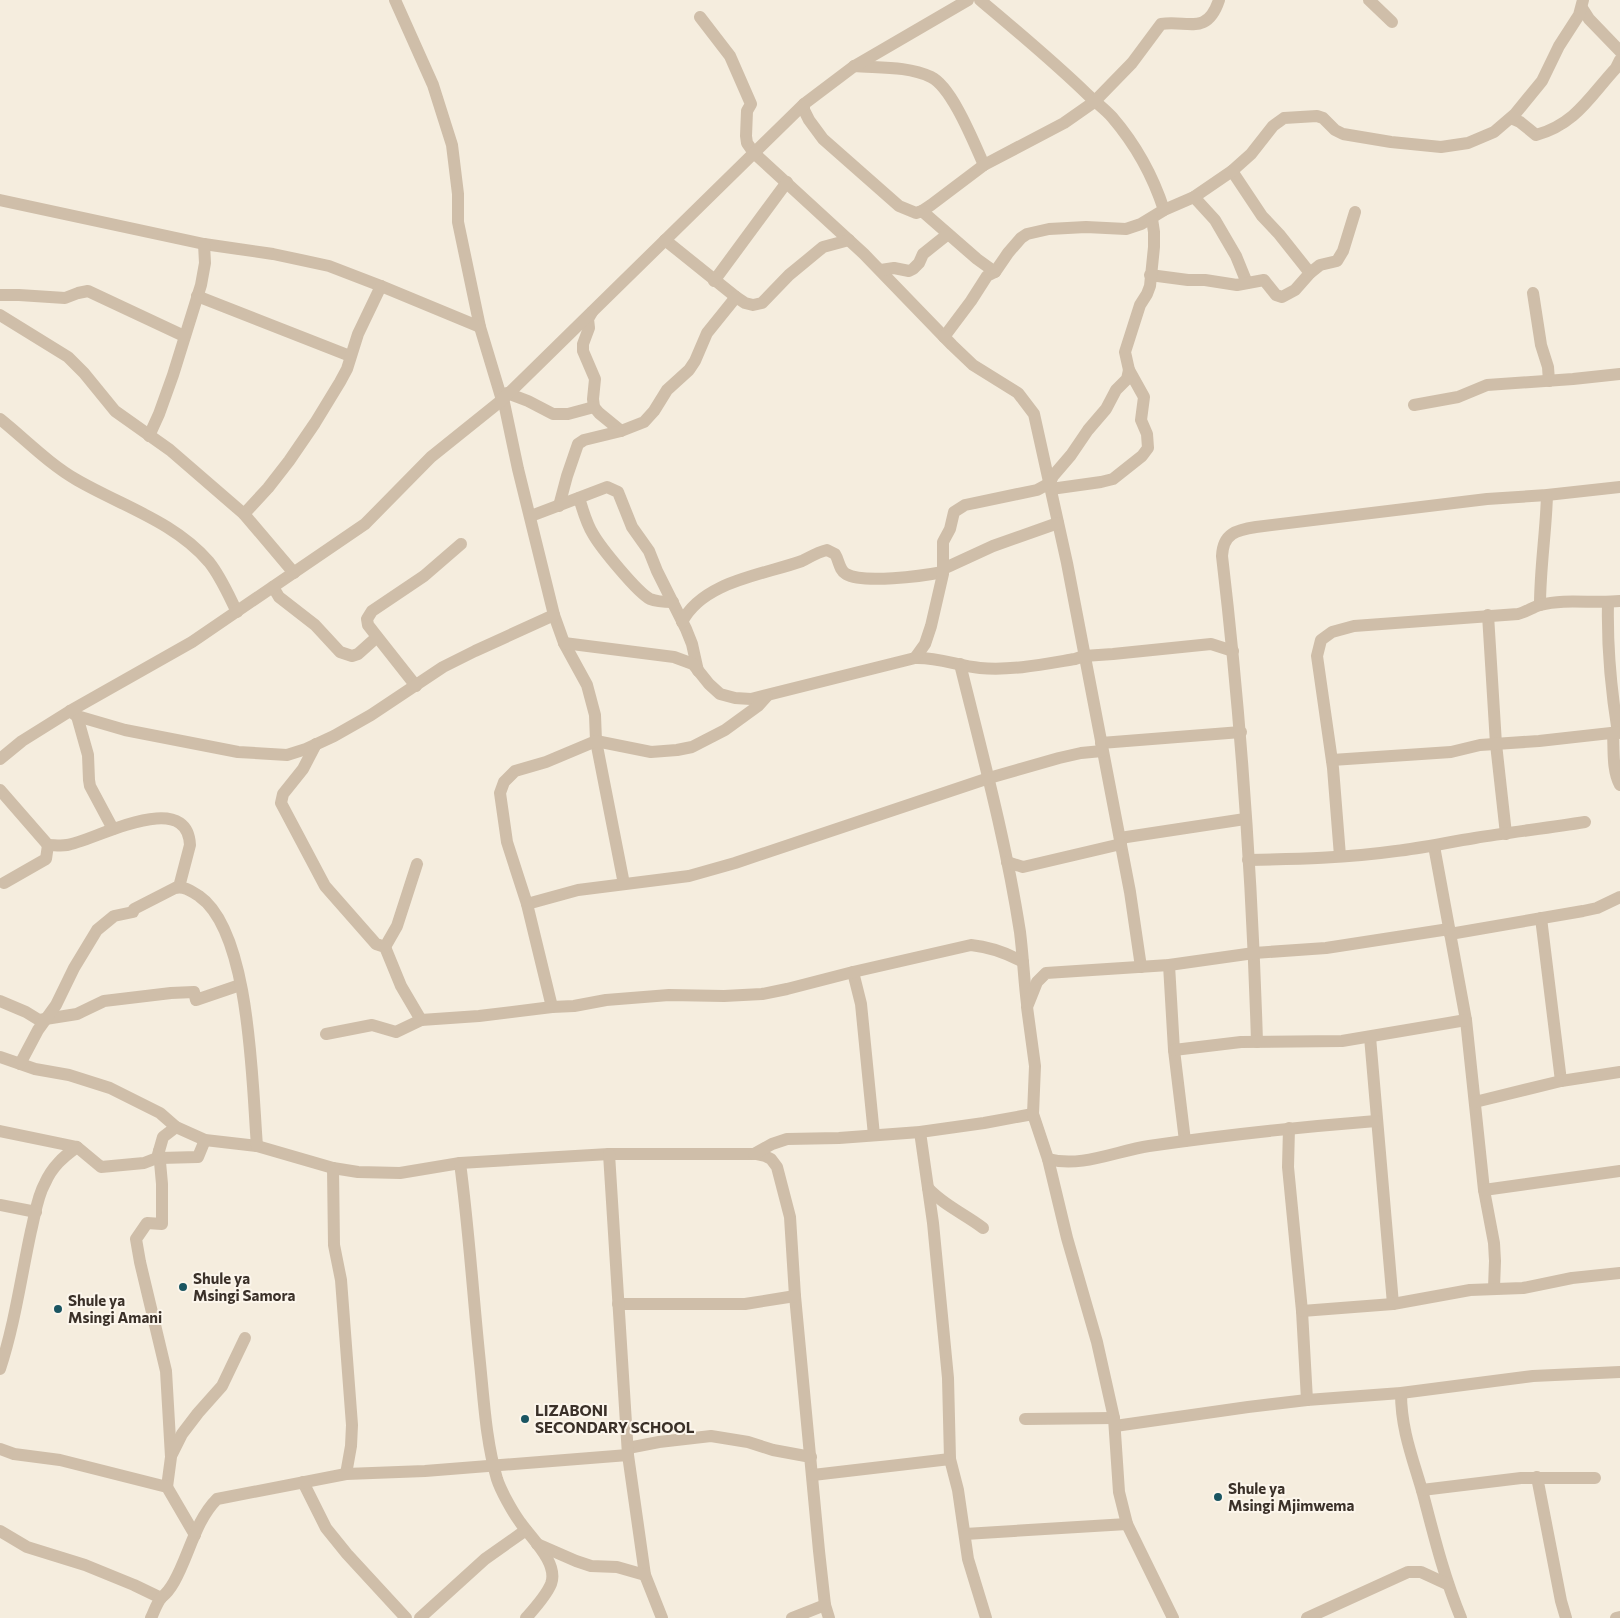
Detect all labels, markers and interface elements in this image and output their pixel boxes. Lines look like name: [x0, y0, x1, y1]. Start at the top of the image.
place label: Shule ya Msingi Samora: [193, 1269, 296, 1304]
marker: Shule ya Msingi Samora: [177, 1281, 189, 1293]
place label: Shule ya Msingi Amani: [68, 1291, 162, 1326]
marker: Shule ya Msingi Amani: [52, 1303, 64, 1315]
place label: LIZABONI SECONDARY SCHOOL: [535, 1401, 695, 1436]
marker: LIZABONI SECONDARY SCHOOL: [519, 1413, 531, 1425]
place label: Shule ya Msingi Mjimwema: [1228, 1479, 1354, 1514]
marker: Shule ya Msingi Mjimwema: [1212, 1491, 1224, 1503]

